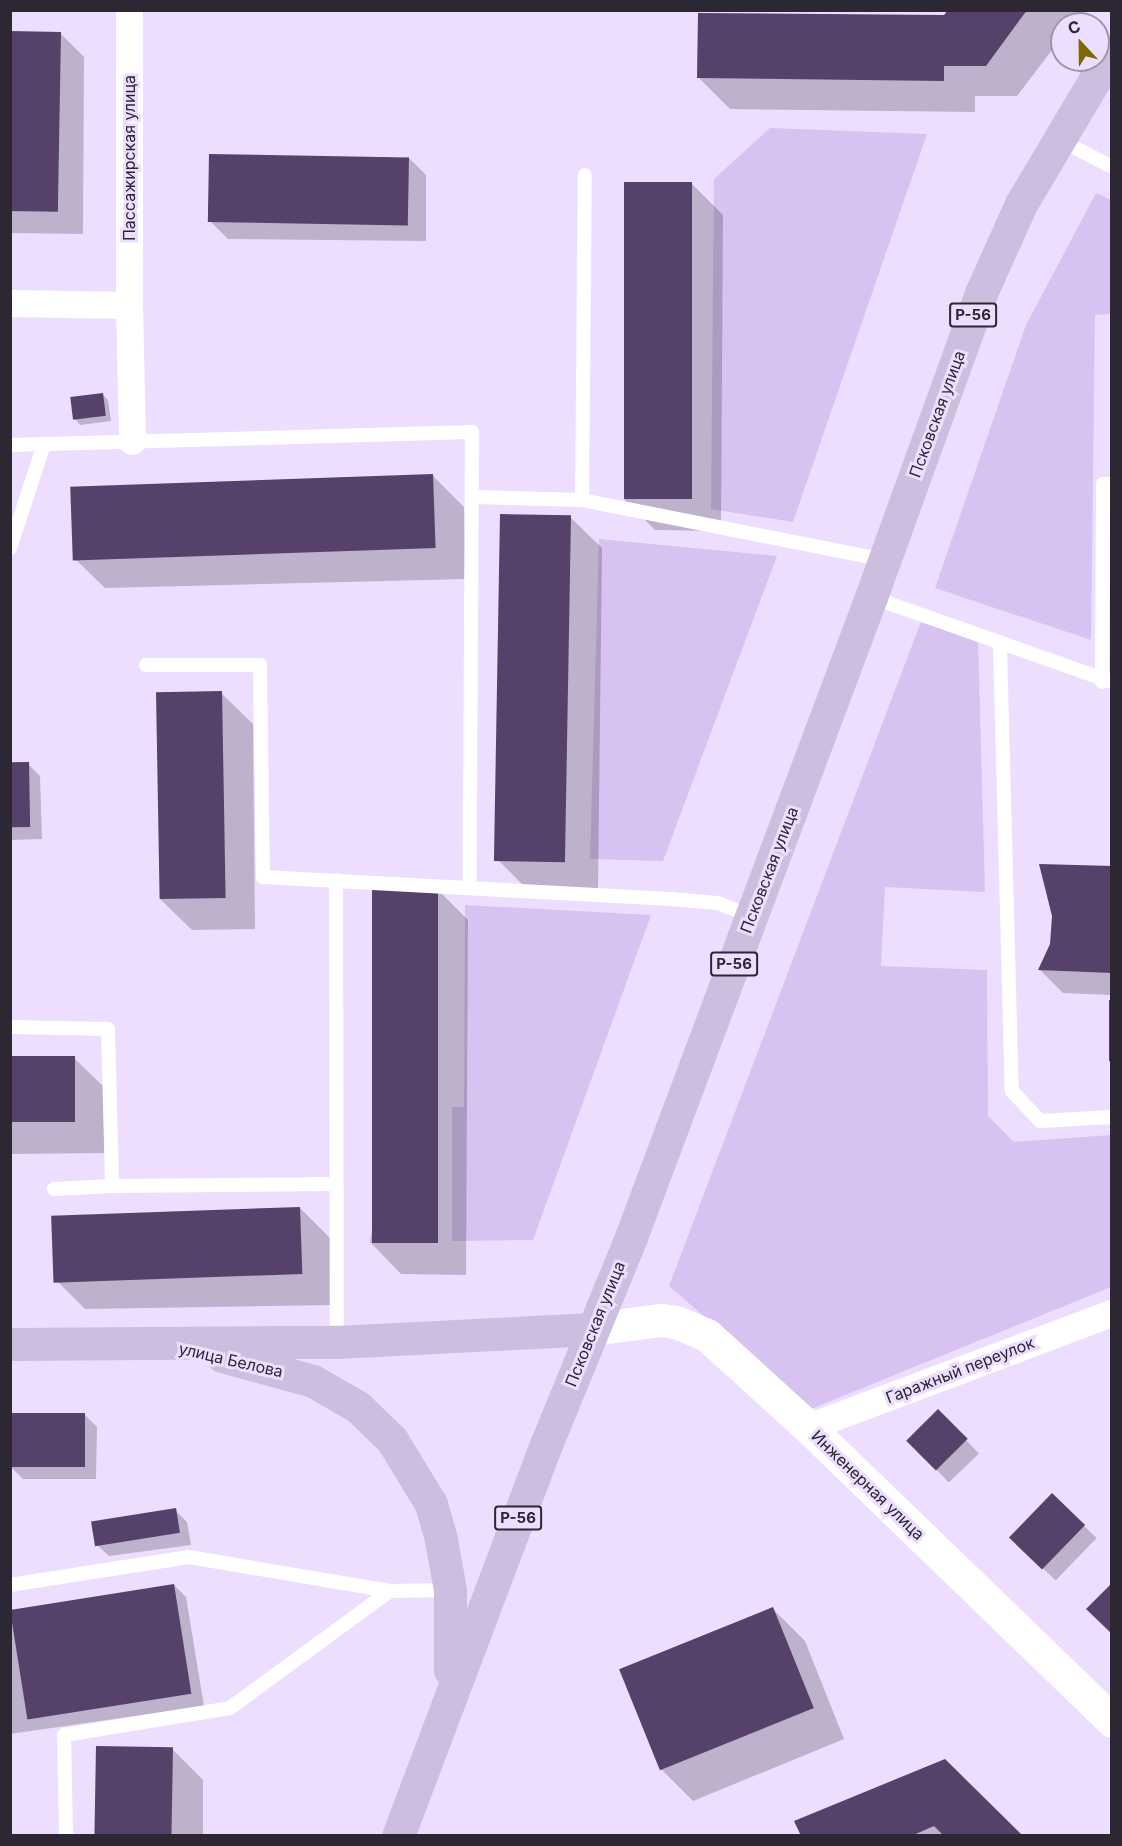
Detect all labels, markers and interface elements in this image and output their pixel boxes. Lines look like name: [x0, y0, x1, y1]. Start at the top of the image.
north arrow: [1050, 12, 1110, 72]
text: С: [1065, 16, 1083, 39]
street label: Пассажирская улица: [119, 75, 139, 241]
road number: Р-56: [949, 303, 997, 327]
street label: Псковская улица: [905, 348, 969, 480]
street label: Псковская улица: [736, 804, 802, 936]
road number: Р-56: [710, 952, 758, 976]
street label: Псковская улица: [561, 1258, 629, 1390]
street label: Гаражный переулок: [883, 1333, 1037, 1407]
street label: улица Белова: [177, 1339, 285, 1381]
street label: Инженерная улица: [808, 1426, 928, 1544]
road number: Р-56: [494, 1506, 542, 1530]

